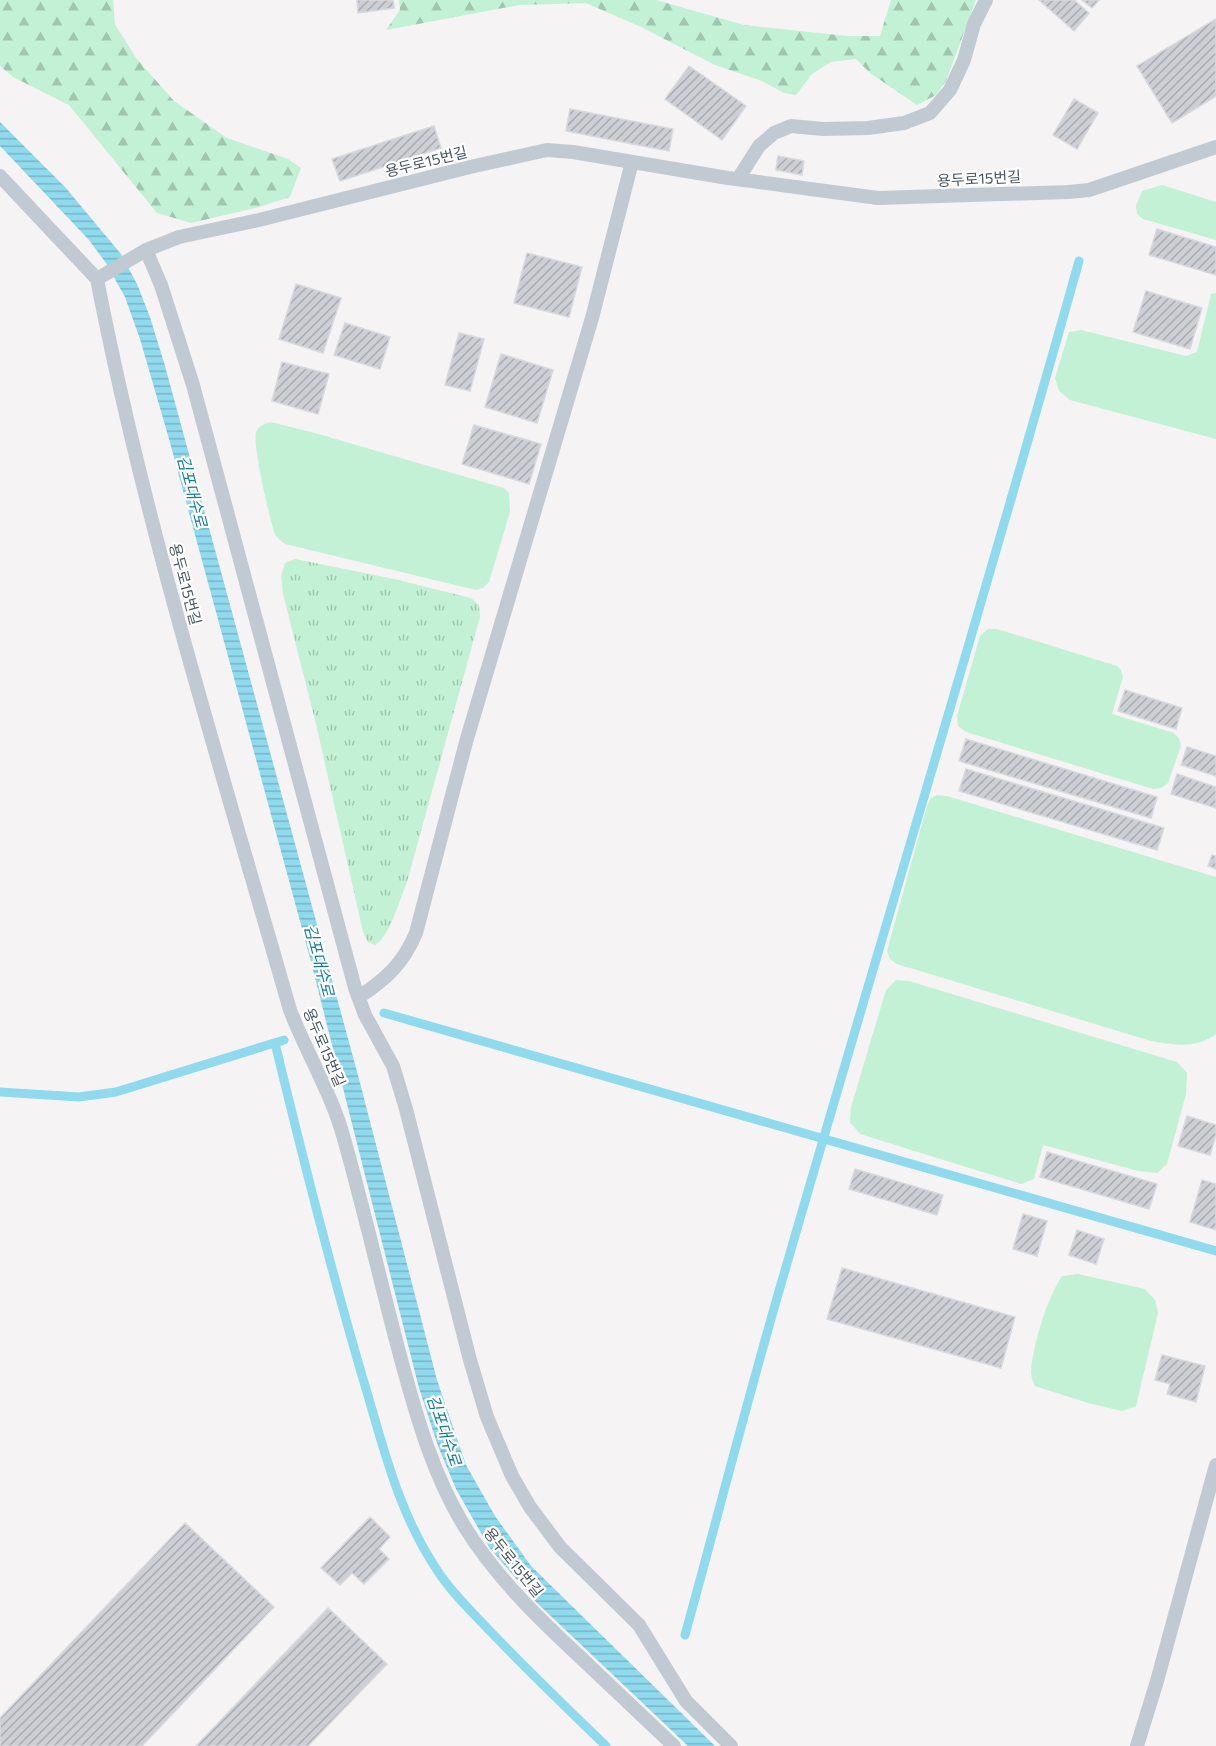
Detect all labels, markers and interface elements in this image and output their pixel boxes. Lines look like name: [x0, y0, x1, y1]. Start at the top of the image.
street label: 용두로15번길: [383, 142, 469, 180]
street label: 용두로15번길: [937, 167, 1021, 189]
water label: 김포대수로: [174, 453, 212, 530]
street label: 용두로15번길: [166, 541, 206, 627]
water label: 김포대수로: [301, 922, 339, 999]
street label: 용두로15번길: [300, 1005, 350, 1089]
water label: 김포대수로: [424, 1392, 466, 1469]
street label: 용두로15번길: [481, 1524, 547, 1600]

